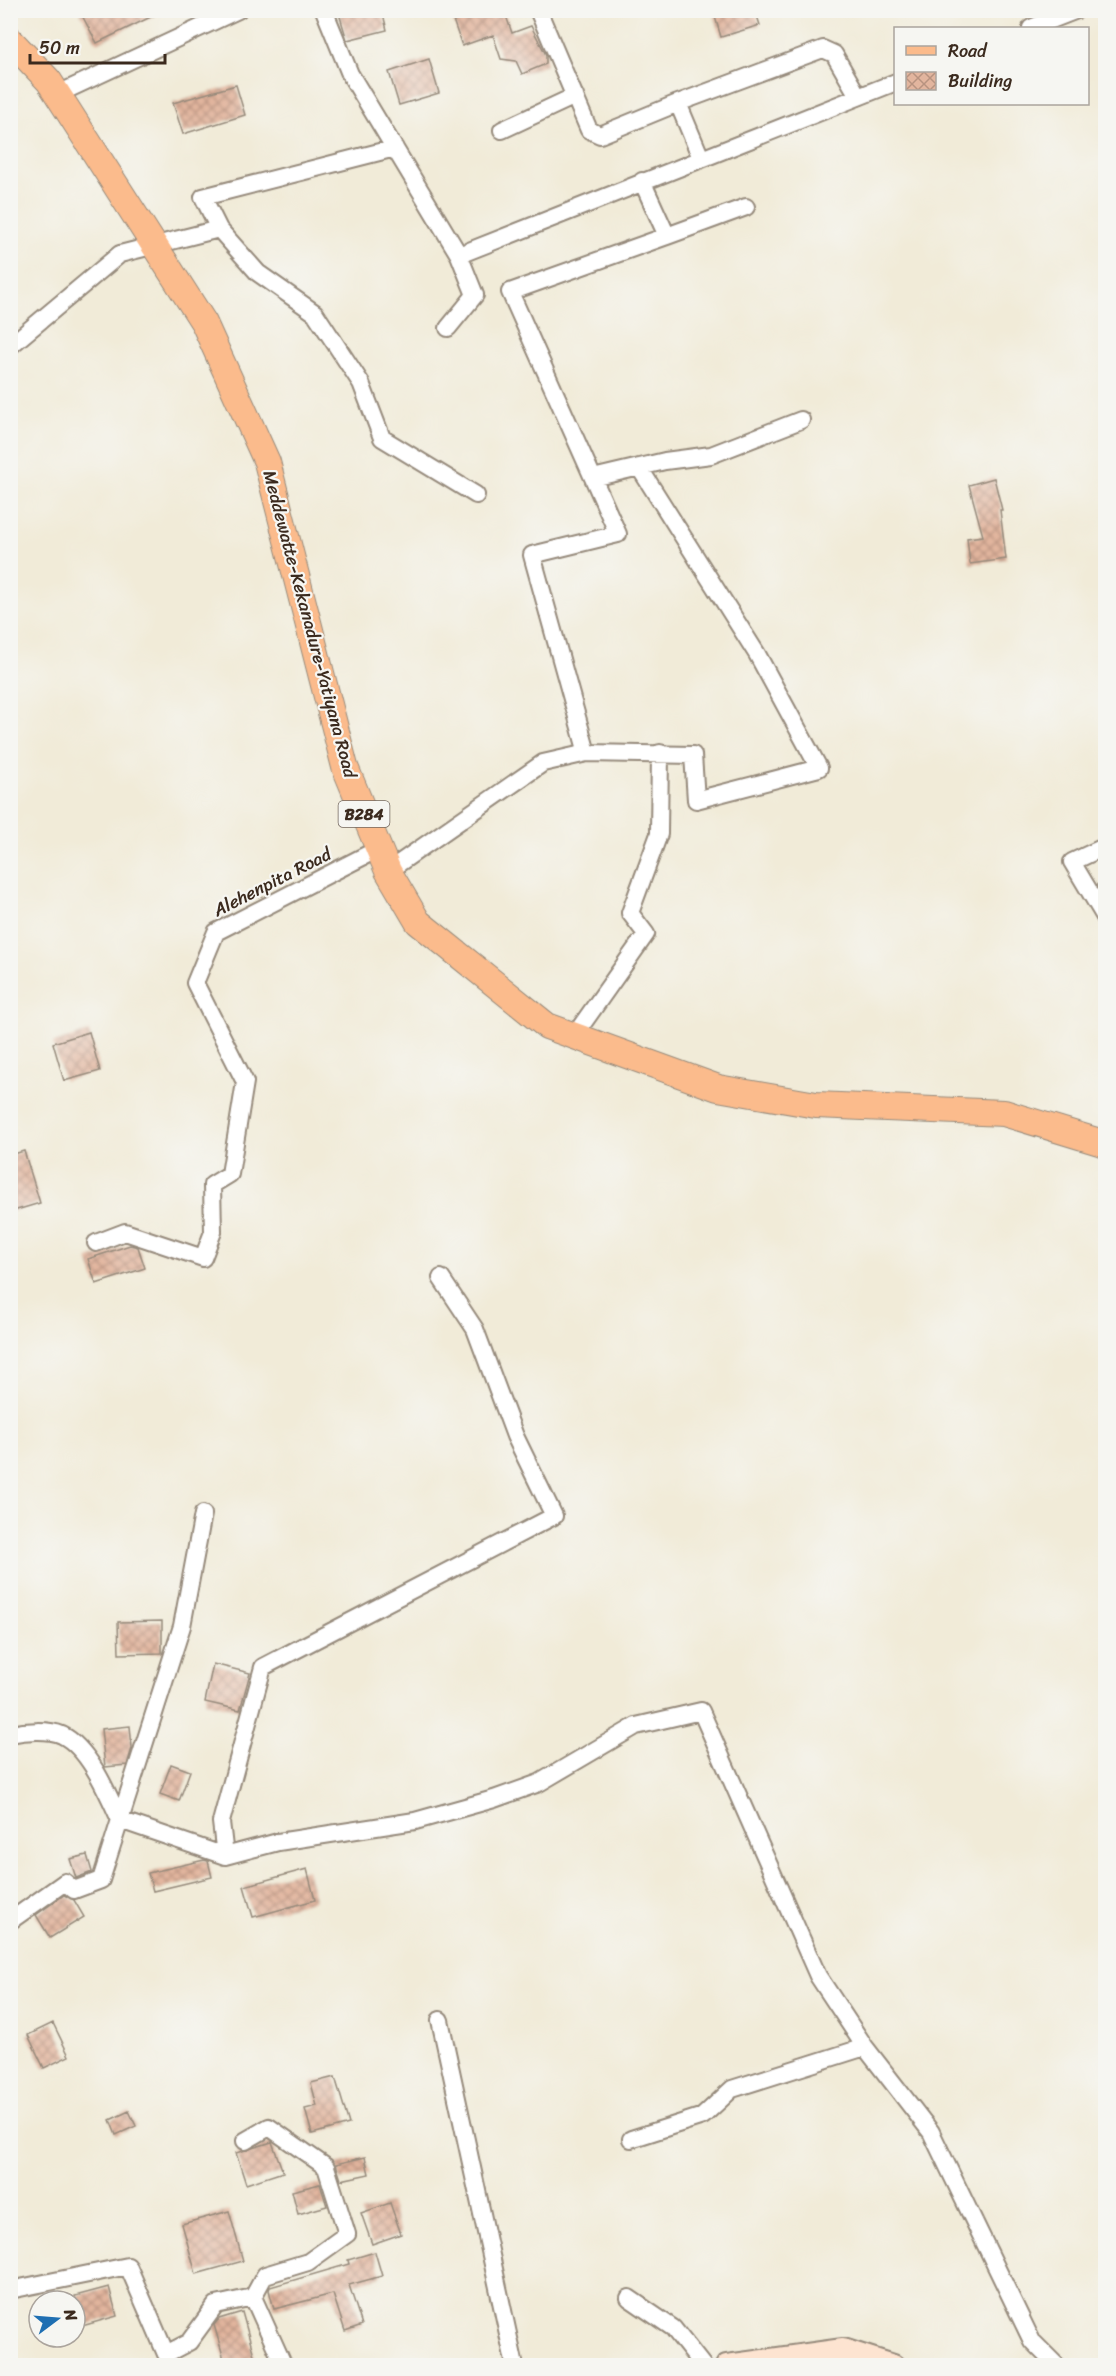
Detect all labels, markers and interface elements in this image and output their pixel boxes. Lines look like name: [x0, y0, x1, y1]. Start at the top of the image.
scale bar: [30, 27, 165, 65]
legend: [894, 27, 1089, 105]
text: 50 m: [39, 32, 80, 64]
text: Road: [948, 35, 988, 67]
text: Building: [948, 65, 1012, 97]
street label: Meddewatte-Kekanadure-Yatiyana Road: [253, 467, 367, 783]
road number: B284: [338, 801, 389, 827]
street label: Alehenpita Road: [206, 838, 338, 926]
north arrow: [27, 2289, 87, 2349]
text: N: [55, 2305, 87, 2325]

